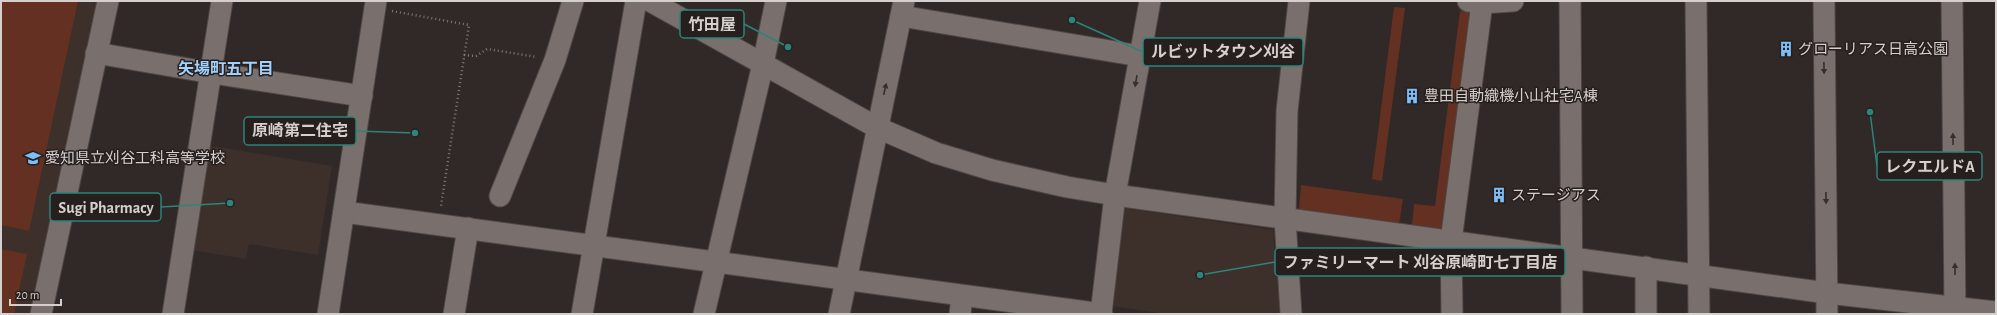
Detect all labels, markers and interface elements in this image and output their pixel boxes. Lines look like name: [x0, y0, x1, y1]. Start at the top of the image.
callout: 竹田屋: [680, 10, 744, 38]
text: 竹田屋: [688, 16, 736, 33]
callout: ルビットタウン刈谷: [1143, 38, 1303, 66]
building icon: グローリアス日高公園: [1777, 40, 1795, 58]
place label: グローリアス日高公園: [1798, 41, 1948, 57]
text: ルビットタウン刈谷: [1151, 43, 1295, 60]
district label: 矢場町五丁目: [178, 60, 274, 77]
one-way arrow: [1821, 62, 1828, 74]
one-way arrow: [1132, 75, 1138, 87]
one-way arrow: [882, 83, 888, 95]
building icon: 豊田自動織機小山社宅A棟: [1403, 87, 1421, 105]
place label: 豊田自動織機小山社宅A棟: [1424, 87, 1598, 104]
callout: 原崎第二住宅: [244, 117, 356, 145]
text: 原崎第二住宅: [252, 122, 348, 139]
one-way arrow: [1950, 132, 1956, 145]
school or university icon: 愛知県立刈谷工科高等学校: [24, 149, 42, 167]
place label: 愛知県立刈谷工科高等学校: [45, 150, 225, 166]
callout: レクエルドA: [1877, 152, 1982, 180]
text: レクエルドA: [1885, 158, 1975, 175]
building icon: ステージアス: [1490, 186, 1508, 204]
place label: ステージアス: [1511, 188, 1601, 203]
one-way arrow: [1823, 192, 1829, 205]
callout: Sugi Pharmacy: [50, 193, 161, 221]
text: Sugi Pharmacy: [58, 200, 155, 217]
callout: ファミリーマート 刈谷原崎町七丁目店: [1275, 248, 1565, 276]
text: ファミリーマート 刈谷原崎町七丁目店: [1283, 254, 1557, 271]
one-way arrow: [1952, 262, 1958, 275]
scale bar: [10, 281, 61, 307]
text: 20 m: [16, 289, 39, 301]

